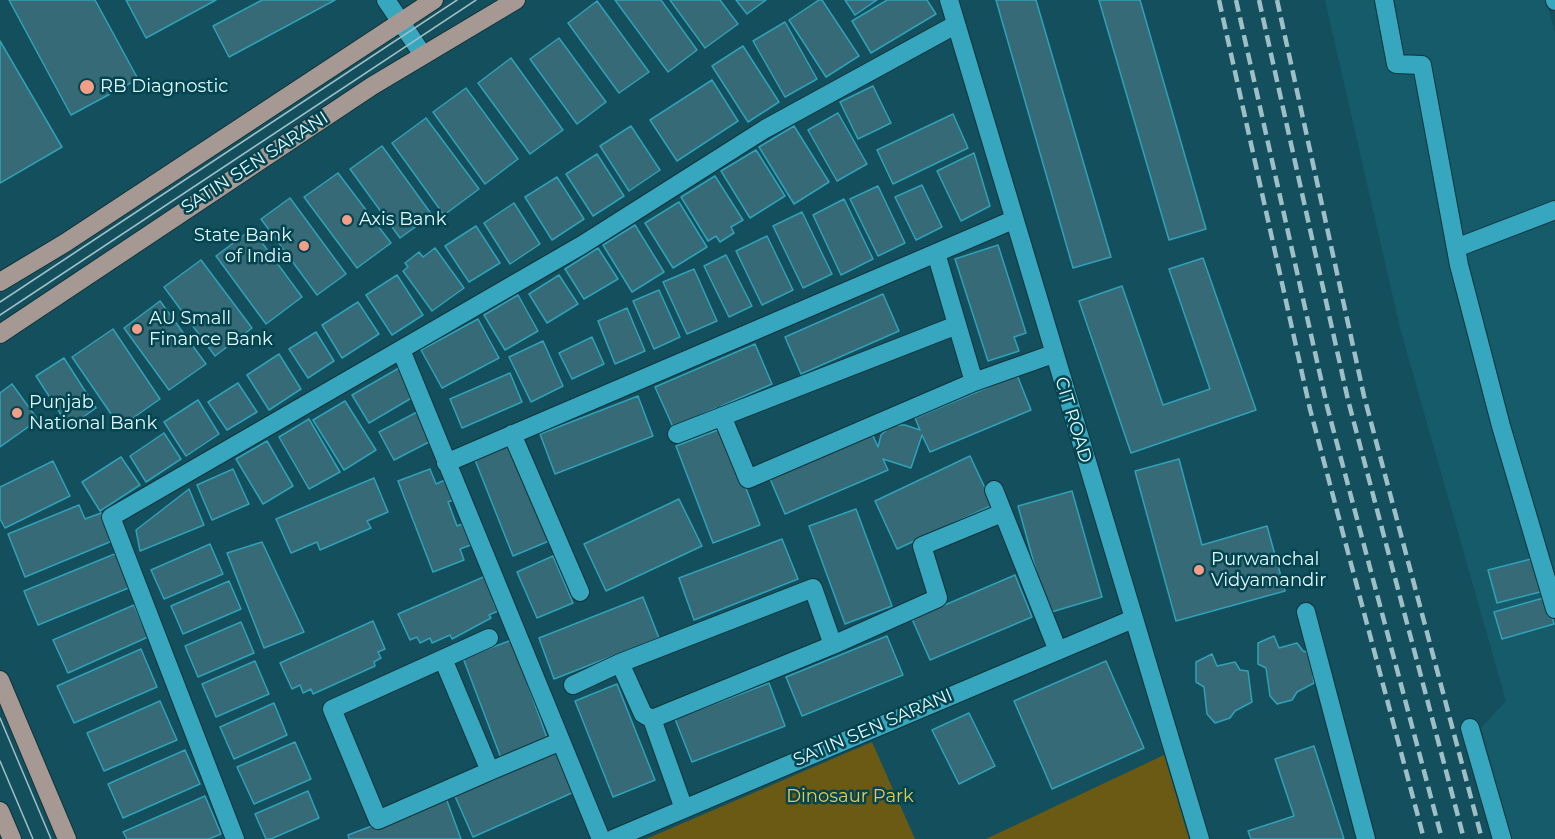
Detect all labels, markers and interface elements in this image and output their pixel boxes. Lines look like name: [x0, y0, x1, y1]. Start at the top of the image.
place label: RB Diagnostic: [100, 76, 228, 98]
marker: RB Diagnostic: [78, 78, 96, 96]
street label: SATIN SEN SARANI: [177, 107, 333, 219]
place label: Axis Bank: [359, 209, 446, 231]
marker: Axis Bank: [340, 213, 354, 227]
place label: State Bank of India: [194, 225, 292, 268]
marker: State Bank of India: [297, 239, 311, 253]
place label: AU Small Finance Bank: [149, 308, 273, 350]
marker: AU Small Finance Bank: [130, 322, 144, 336]
street label: CIT ROAD: [1050, 374, 1096, 466]
place label: Punjab National Bank: [29, 392, 157, 434]
marker: Punjab National Bank: [10, 406, 24, 420]
place label: Purwanchal Vidyamandir: [1211, 549, 1326, 592]
marker: Purwanchal Vidyamandir: [1192, 563, 1206, 577]
street label: SATIN SEN SARANI: [790, 685, 956, 771]
park label: Dinosaur Park: [786, 786, 914, 808]

